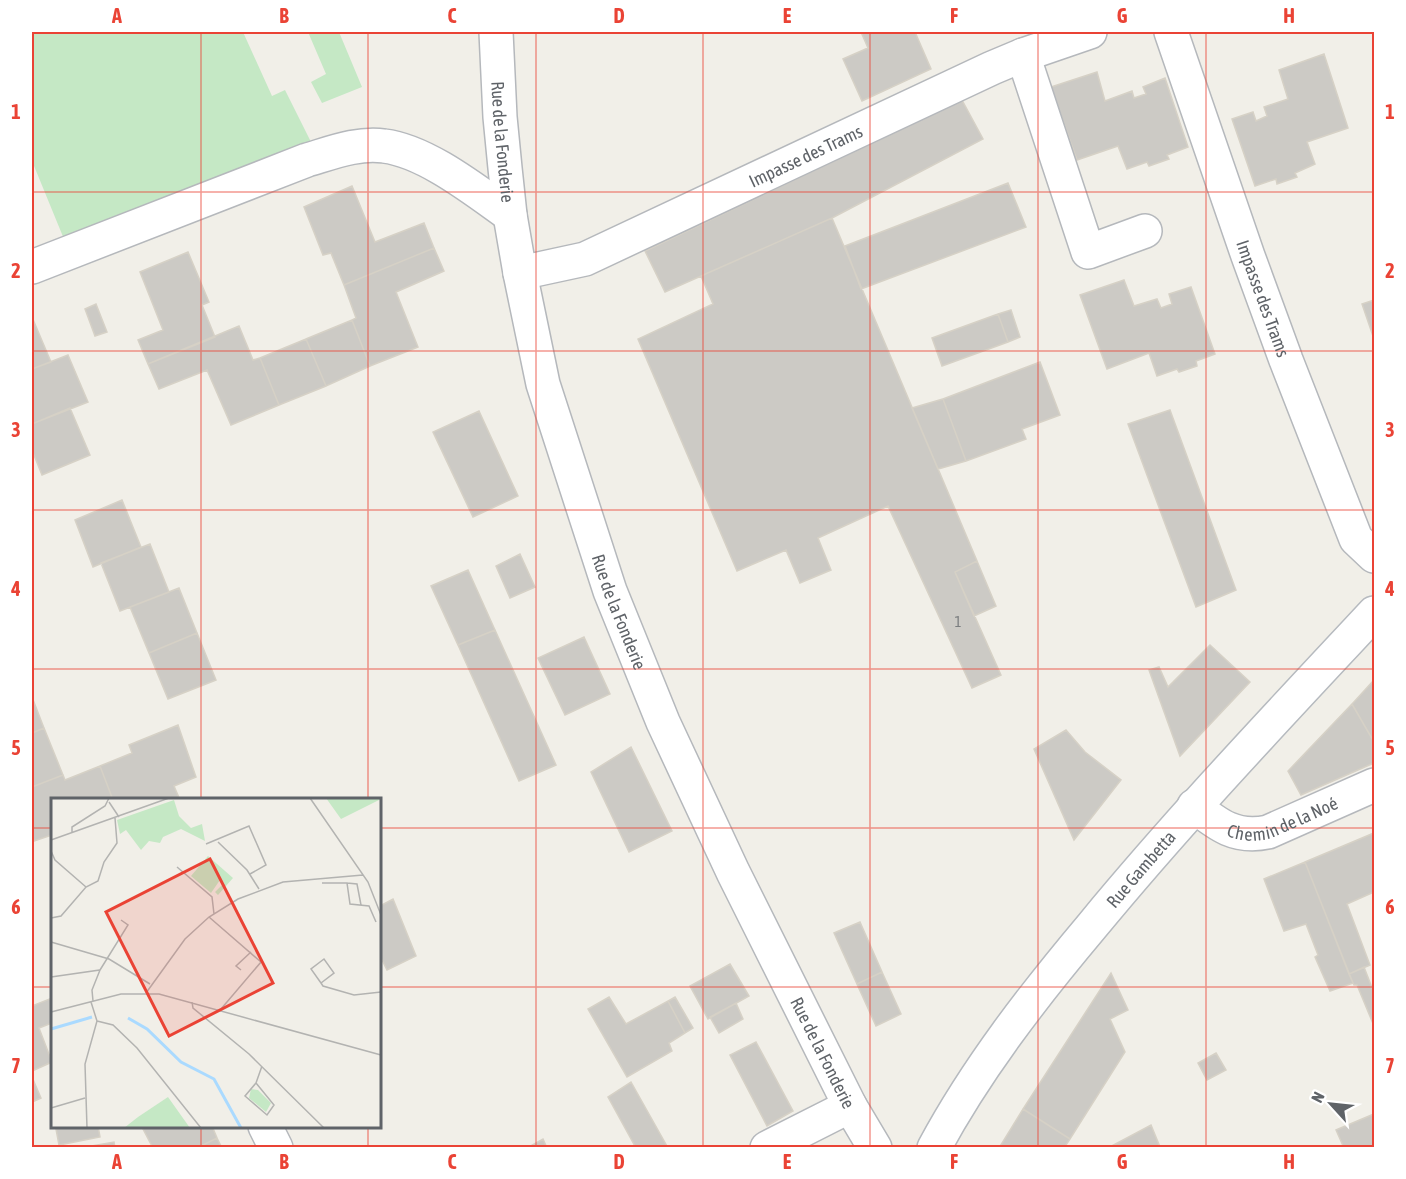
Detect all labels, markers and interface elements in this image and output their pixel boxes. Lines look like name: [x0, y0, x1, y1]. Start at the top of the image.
text: A: [111, 4, 122, 27]
text: B: [279, 4, 289, 27]
text: C: [448, 4, 457, 27]
text: D: [613, 4, 625, 27]
text: E: [783, 4, 792, 27]
text: F: [950, 4, 958, 27]
text: G: [1117, 4, 1128, 27]
text: H: [1283, 4, 1295, 27]
street label: Rue de la Fonderie: [488, 81, 519, 203]
text: 1: [11, 100, 21, 123]
text: 1: [1385, 100, 1395, 123]
street label: Impasse des Trams: [745, 120, 866, 191]
street label: Impasse des Trams: [1233, 237, 1294, 360]
text: 2: [11, 259, 21, 282]
text: 2: [1385, 259, 1395, 282]
text: 3: [11, 418, 21, 441]
text: 3: [1385, 418, 1395, 441]
street label: Rue de la Fonderie: [588, 551, 651, 672]
text: 4: [10, 577, 21, 600]
text: 4: [1384, 577, 1395, 600]
house number: 1: [954, 613, 962, 630]
text: 5: [11, 736, 21, 759]
text: 5: [1385, 736, 1395, 759]
street label: Chemin de la Noé: [1225, 792, 1341, 845]
inset map: [51, 798, 381, 1128]
street label: Rue Gambetta: [1102, 826, 1179, 911]
text: 6: [11, 895, 21, 918]
text: 6: [1385, 895, 1395, 918]
street label: Rue de la Fonderie: [787, 993, 860, 1112]
text: 7: [11, 1054, 21, 1077]
text: 7: [1385, 1054, 1395, 1077]
north arrow: [1301, 1074, 1361, 1134]
text: N: [1307, 1089, 1328, 1105]
text: A: [111, 1150, 122, 1173]
text: B: [279, 1150, 289, 1173]
text: C: [448, 1150, 457, 1173]
text: D: [613, 1150, 625, 1173]
text: E: [783, 1150, 792, 1173]
text: F: [950, 1150, 958, 1173]
text: G: [1117, 1150, 1128, 1173]
text: H: [1283, 1150, 1295, 1173]

